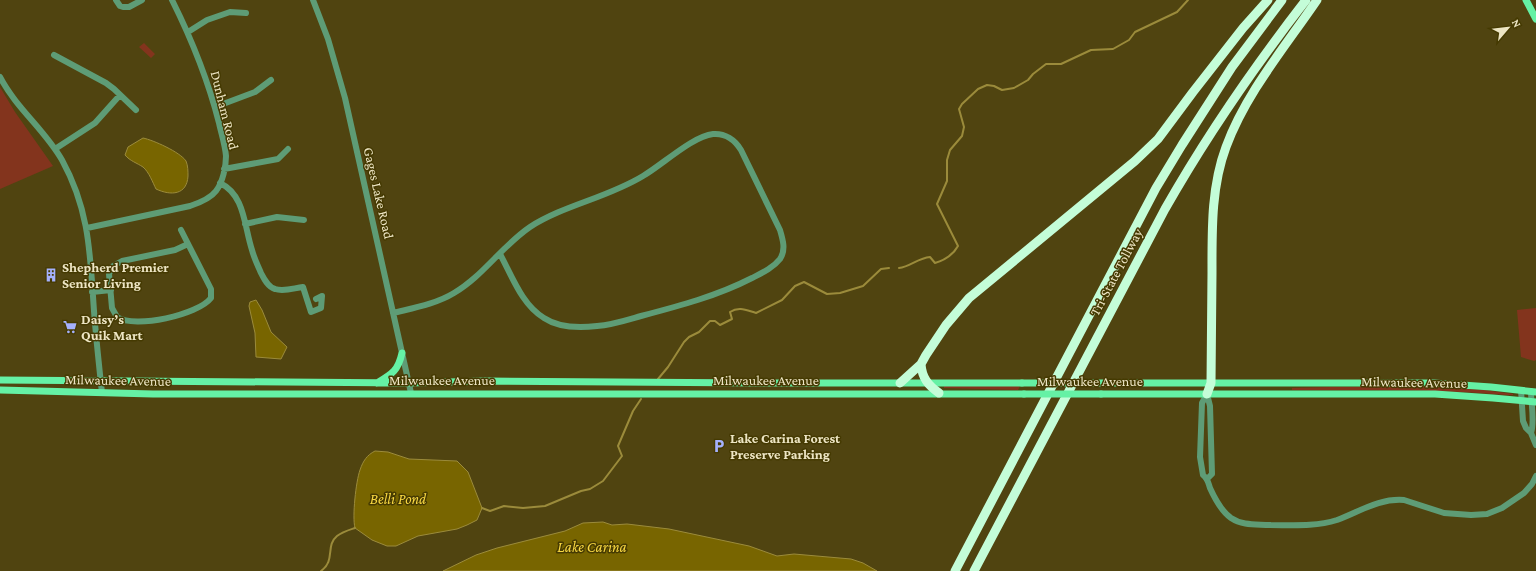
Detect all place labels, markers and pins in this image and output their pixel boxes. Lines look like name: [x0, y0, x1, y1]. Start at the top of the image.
place label: Shepherd Premier Senior Living: [62, 259, 169, 291]
building icon: Shepherd Premier Senior Living: [43, 267, 59, 283]
place label: Daisy’s Quik Mart: [81, 311, 144, 343]
supermarket icon: Daisy’s Quik Mart: [62, 319, 78, 335]
place label: Lake Carina Forest Preserve Parking: [730, 430, 841, 462]
parking icon: Lake Carina Forest Preserve Parking: [711, 438, 727, 454]

